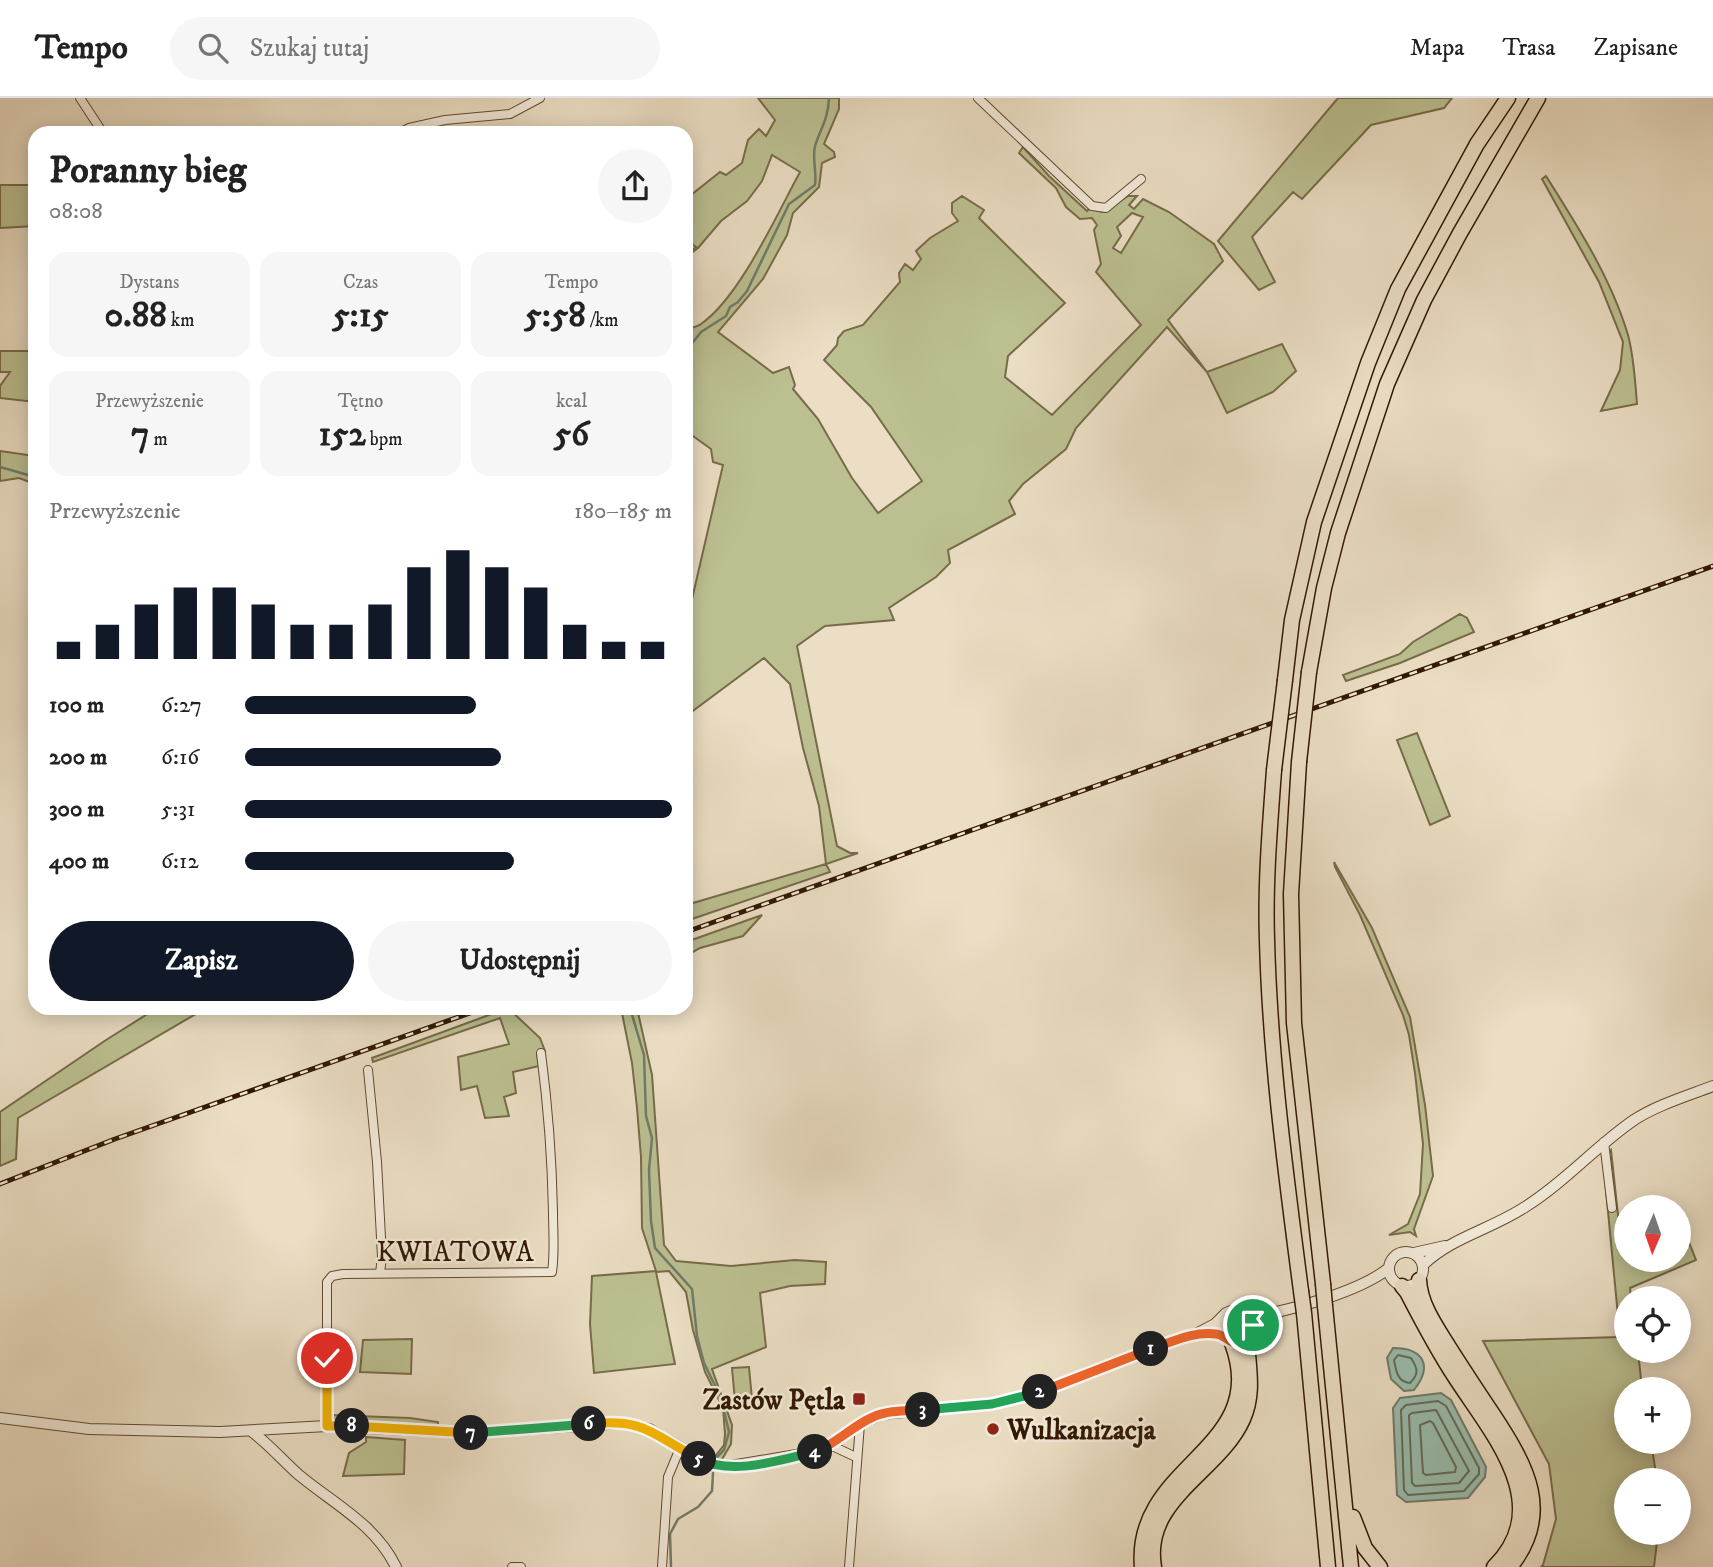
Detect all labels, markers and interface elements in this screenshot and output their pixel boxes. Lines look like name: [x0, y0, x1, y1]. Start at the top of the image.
search box: [170, 17, 660, 80]
text: Tempo: [35, 28, 128, 69]
icon: search: [194, 29, 232, 67]
text: Szukaj tutaj: [250, 32, 369, 65]
text: Mapa: [1410, 33, 1464, 63]
text: Trasa: [1502, 33, 1556, 63]
text: Zapisane: [1594, 33, 1678, 63]
text: Poranny bieg: [49, 147, 246, 195]
button: share: [598, 149, 672, 223]
text: 08:08: [49, 197, 103, 226]
text: Dystans: [120, 271, 179, 294]
text: Czas: [343, 271, 378, 294]
text: Tempo: [545, 271, 598, 294]
text: 0.88: [105, 294, 167, 338]
text: 5:15: [332, 294, 389, 338]
text: 5:58: [524, 294, 586, 338]
text: km: [167, 309, 194, 332]
text: /km: [586, 309, 619, 332]
text: Przewyższenie: [95, 390, 204, 413]
text: Tętno: [338, 390, 383, 413]
text: kcal: [556, 390, 587, 413]
text: 7: [131, 413, 150, 457]
text: 152: [318, 413, 366, 457]
text: 56: [554, 413, 589, 457]
text: m: [150, 428, 168, 451]
text: bpm: [366, 428, 403, 451]
text: Przewyższenie: [49, 497, 181, 526]
text: 180–185 m: [574, 497, 672, 526]
text: 100 m: [49, 691, 104, 720]
text: 6:27: [161, 691, 202, 720]
text: 200 m: [49, 743, 107, 772]
text: 6:16: [161, 743, 199, 772]
text: 300 m: [49, 795, 105, 824]
text: 5:31: [161, 795, 195, 824]
text: 400 m: [49, 847, 109, 876]
text: 6:12: [161, 847, 199, 876]
button: Zapisz: [49, 921, 354, 1001]
button: Udostępnij: [368, 921, 672, 1001]
north arrow: [1614, 1195, 1690, 1272]
map controls: [1614, 1195, 1691, 1545]
street label: KWIATOWA: [376, 1235, 535, 1270]
button: locate: [1614, 1286, 1691, 1363]
pin: [1223, 1295, 1283, 1355]
icon: arrive: [1234, 1306, 1272, 1344]
pin: [297, 1328, 357, 1388]
pin: 1: [1134, 1332, 1168, 1366]
text: 1: [1147, 1337, 1154, 1360]
icon: check: [308, 1339, 346, 1377]
pin: 2: [1023, 1374, 1058, 1410]
button: +: [1614, 1377, 1691, 1454]
text: 2: [1035, 1380, 1044, 1403]
place label: Zastów Pętla: [703, 1383, 846, 1418]
marker: Zastów Pętla: [851, 1391, 867, 1407]
pin: 3: [906, 1392, 940, 1428]
text: 3: [919, 1398, 926, 1421]
pin: 6: [572, 1406, 606, 1442]
pin: 8: [334, 1408, 370, 1444]
text: 6: [584, 1412, 593, 1435]
place label: Wulkanizacja: [1006, 1413, 1157, 1448]
text: 8: [347, 1414, 356, 1437]
pin: 7: [454, 1416, 489, 1450]
text: 7: [465, 1421, 476, 1444]
marker: Wulkanizacja: [985, 1421, 1001, 1437]
pin: 4: [798, 1434, 832, 1470]
text: 4: [809, 1440, 820, 1463]
pin: 5: [682, 1442, 716, 1476]
text: 5: [694, 1447, 703, 1470]
button: −: [1614, 1468, 1691, 1545]

